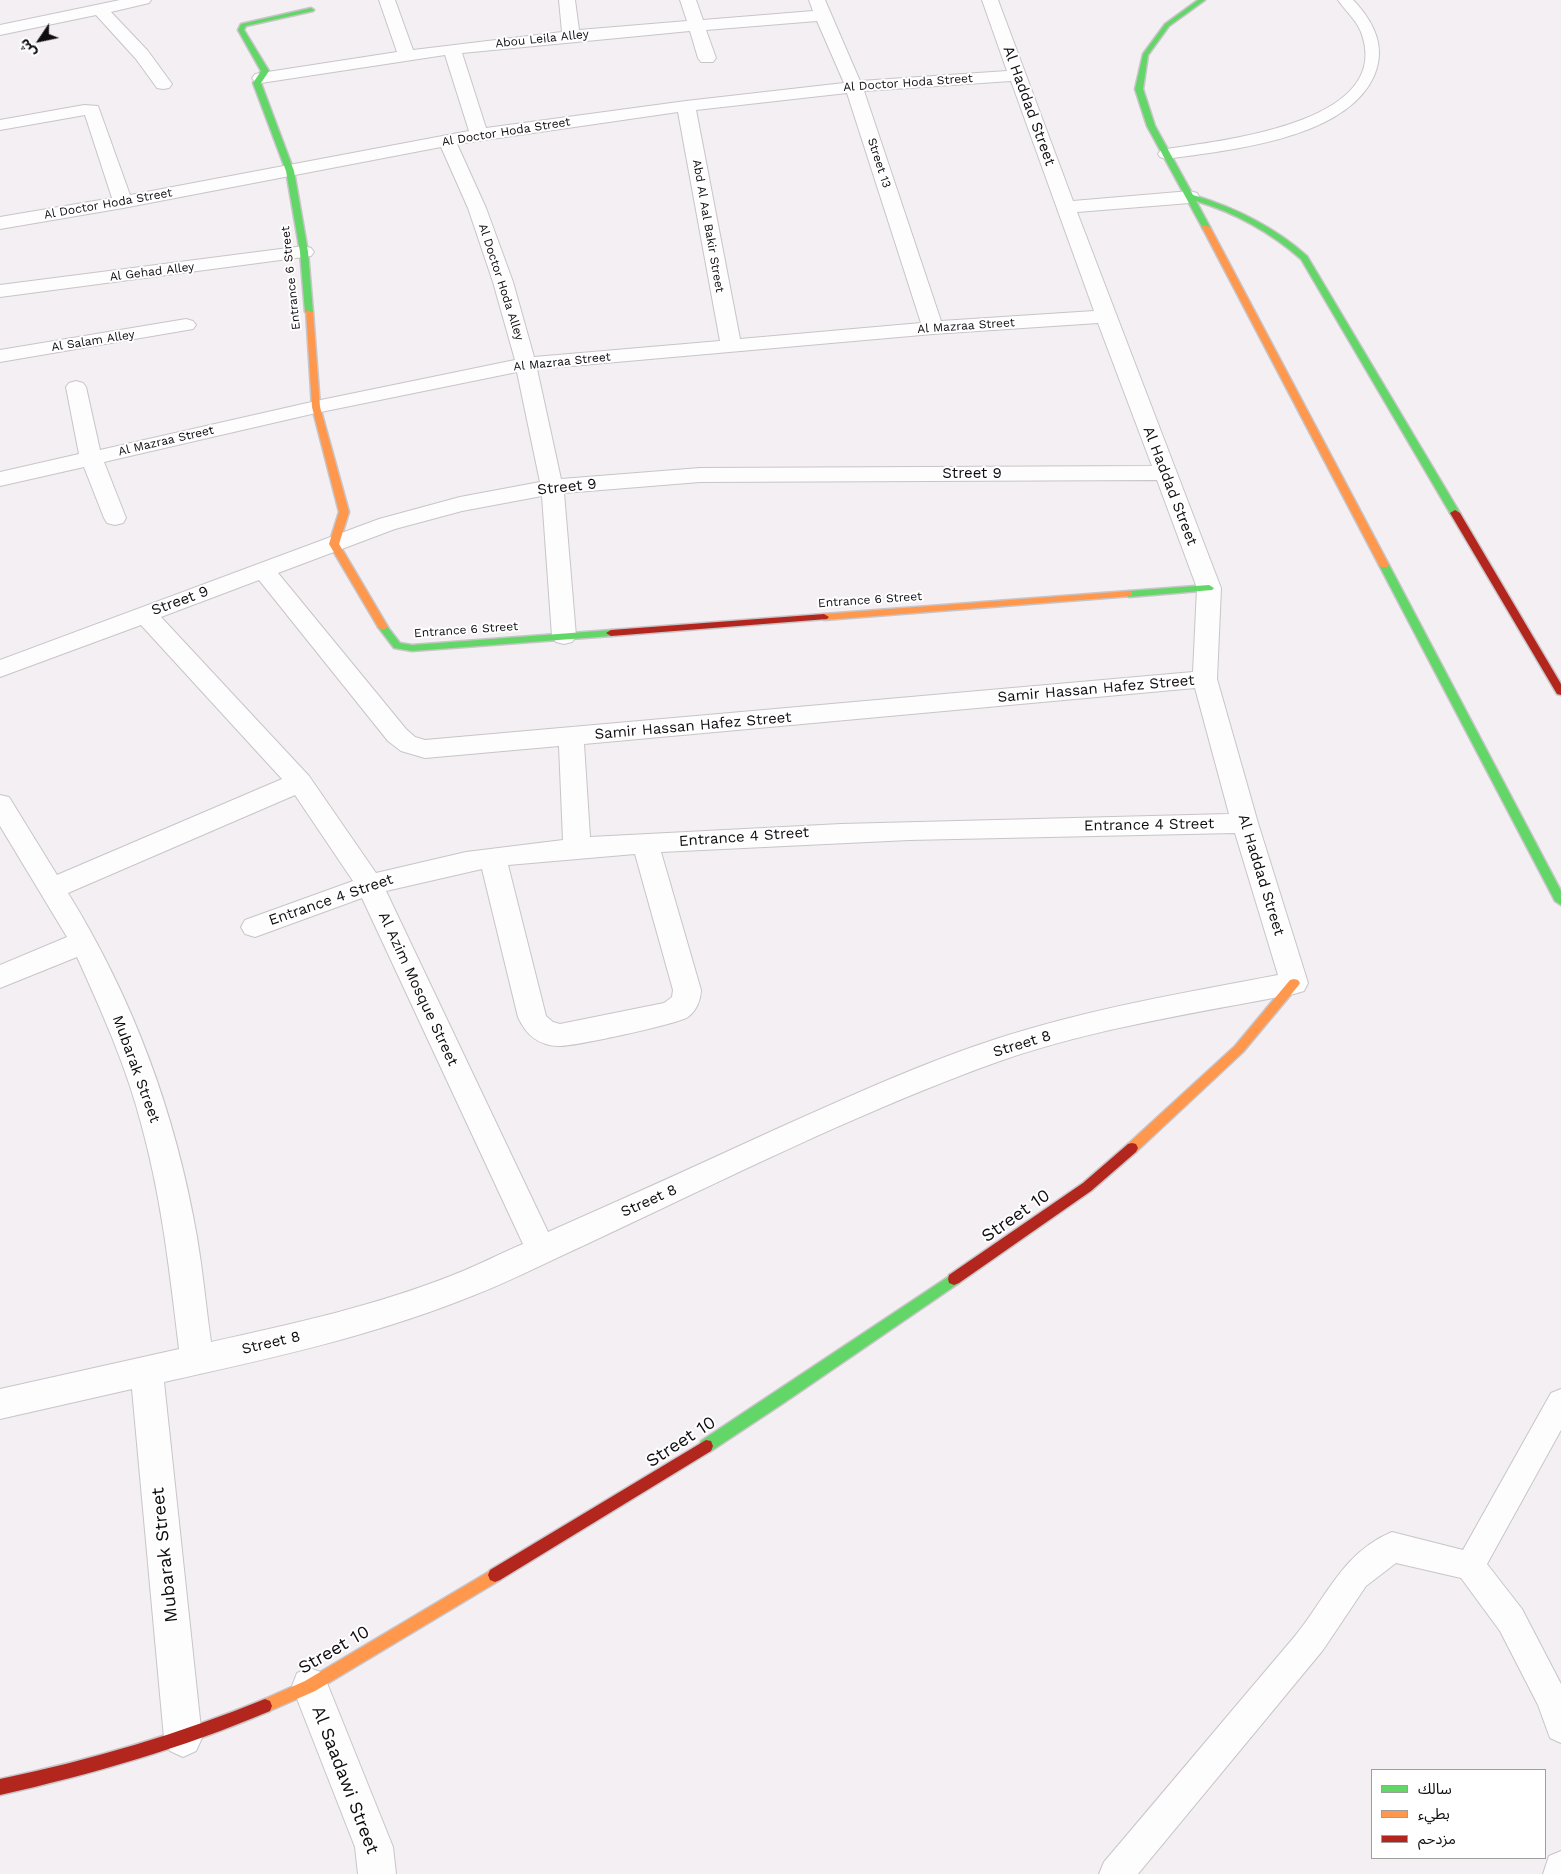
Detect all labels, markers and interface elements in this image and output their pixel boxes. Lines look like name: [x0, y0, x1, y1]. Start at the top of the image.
north arrow: [15, 15, 65, 65]
street label: Abou Leila Alley: [495, 27, 589, 51]
text: ش: [16, 36, 40, 61]
street label: Al Haddad Street: [999, 44, 1059, 168]
street label: Al Doctor Hoda Street: [843, 71, 973, 95]
street label: Al Doctor Hoda Street: [441, 115, 571, 149]
street label: Street 13: [864, 136, 894, 190]
street label: Abd Al Aal Bakir Street: [689, 158, 727, 294]
street label: Al Doctor Hoda Street: [43, 186, 173, 222]
street label: Al Doctor Hoda Alley: [475, 222, 527, 342]
street label: Entrance 6 Street: [278, 225, 304, 331]
street label: Al Gehad Alley: [109, 260, 195, 284]
street label: Al Mazraa Street: [917, 315, 1015, 337]
street label: Al Salam Alley: [50, 327, 136, 355]
street label: Al Mazraa Street: [513, 350, 611, 374]
street label: Al Mazraa Street: [117, 423, 215, 459]
street label: Al Haddad Street: [1139, 424, 1201, 548]
street label: Street 9: [942, 465, 1002, 483]
street label: Street 9: [536, 475, 598, 499]
street label: Street 9: [149, 582, 211, 620]
street label: Entrance 6 Street: [818, 589, 922, 611]
street label: Entrance 6 Street: [414, 619, 518, 641]
street label: Samir Hassan Hafez Street: [997, 671, 1195, 707]
street label: Samir Hassan Hafez Street: [594, 708, 792, 744]
street label: Al Haddad Street: [1234, 812, 1288, 938]
street label: Entrance 4 Street: [1084, 815, 1214, 835]
street label: Entrance 4 Street: [678, 823, 810, 851]
street label: Entrance 4 Street: [266, 870, 396, 930]
street label: Al Azim Mosque Street: [374, 909, 462, 1069]
street label: Mubarak Street: [108, 1013, 164, 1125]
street label: Street 8: [991, 1027, 1053, 1061]
street label: Street 8: [618, 1181, 680, 1221]
street label: Street 10: [978, 1185, 1054, 1247]
street label: Street 8: [240, 1328, 302, 1358]
street label: Street 10: [642, 1412, 720, 1472]
street label: Mubarak Street: [147, 1486, 183, 1624]
street label: Street 10: [295, 1621, 373, 1679]
street label: Al Saadawi Street: [307, 1703, 383, 1857]
legend: [1371, 1769, 1546, 1859]
text: سالك: [1418, 1780, 1452, 1798]
text: بطيء: [1418, 1805, 1450, 1823]
text: مزدحم: [1418, 1830, 1456, 1848]

